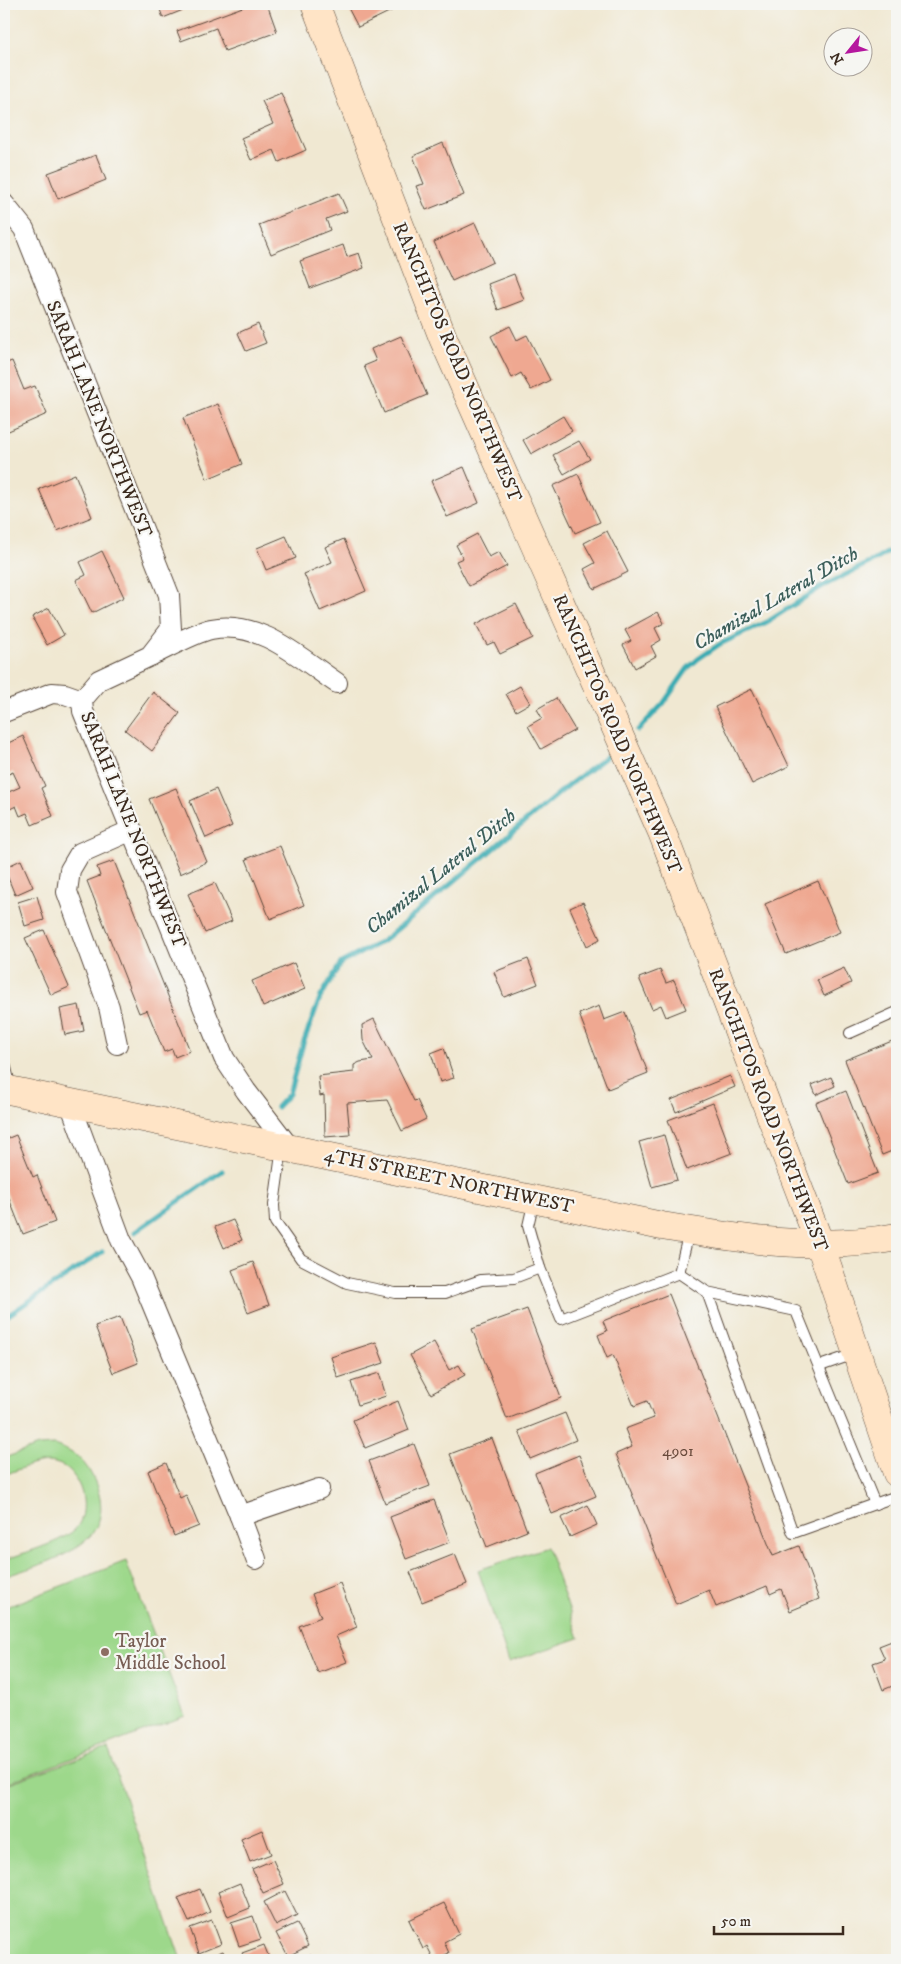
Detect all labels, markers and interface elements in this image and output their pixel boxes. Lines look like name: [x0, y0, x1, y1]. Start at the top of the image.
north arrow: [824, 28, 874, 78]
text: N: [827, 48, 848, 67]
street label: RANCHITOS ROAD NORTHWEST: [388, 219, 527, 506]
street label: SARAH LANE NORTHWEST: [41, 297, 157, 541]
water label: Chamizal Lateral Ditch: [689, 542, 863, 656]
street label: RANCHITOS ROAD NORTHWEST: [548, 591, 687, 878]
street label: SARAH LANE NORTHWEST: [75, 708, 191, 952]
water label: Chamizal Lateral Ditch: [361, 804, 521, 940]
street label: RANCHITOS ROAD NORTHWEST: [703, 965, 833, 1255]
street label: 4TH STREET NORTHWEST: [322, 1143, 576, 1219]
house number: 4901: [662, 1441, 694, 1461]
place label: Taylor Middle School: [115, 1630, 226, 1675]
marker: Taylor Middle School: [99, 1646, 111, 1658]
scale bar: [714, 1904, 842, 1936]
text: 50 m: [721, 1912, 751, 1931]

